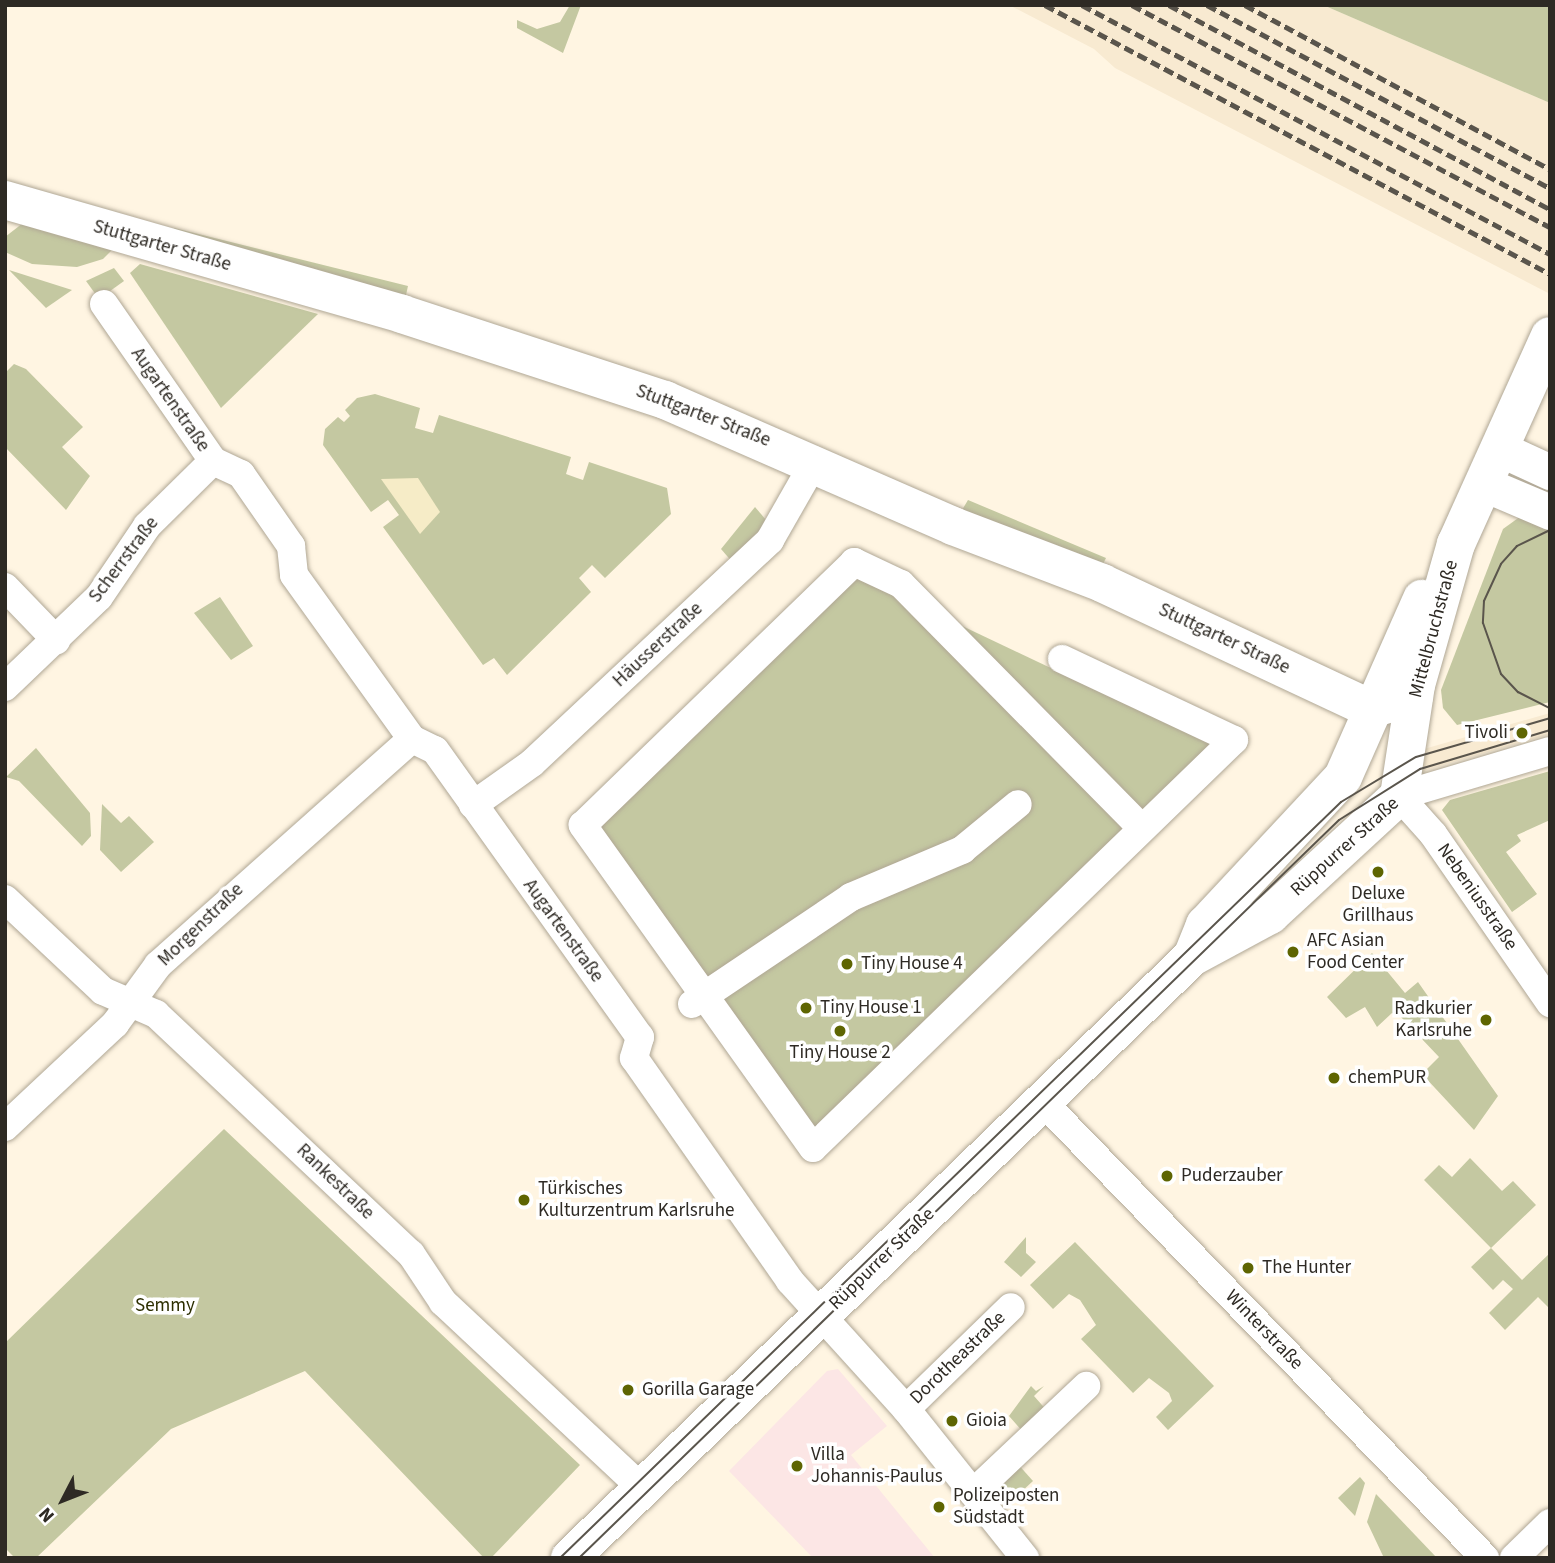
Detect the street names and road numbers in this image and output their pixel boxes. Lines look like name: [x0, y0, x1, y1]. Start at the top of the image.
street label: Stuttgarter Straße: [90, 215, 234, 277]
street label: Augartenstraße: [126, 343, 214, 457]
street label: Stuttgarter Straße: [632, 380, 774, 452]
street label: Scherrstraße: [84, 512, 164, 608]
street label: Mittelbruchstraße: [1405, 558, 1463, 700]
street label: Häusserstraße: [608, 598, 708, 692]
street label: Stuttgarter Straße: [1155, 599, 1293, 679]
street label: Rüppurrer Straße: [1286, 792, 1404, 902]
street label: Nebeniusstraße: [1432, 839, 1522, 955]
street label: Augartenstraße: [518, 875, 608, 987]
street label: Morgenstraße: [154, 879, 248, 971]
street label: Rankestraße: [291, 1139, 379, 1225]
street label: Rüppurrer Straße: [825, 1203, 939, 1315]
street label: Winterstraße: [1220, 1285, 1308, 1375]
street label: Dorotheastraße: [906, 1307, 1010, 1409]

